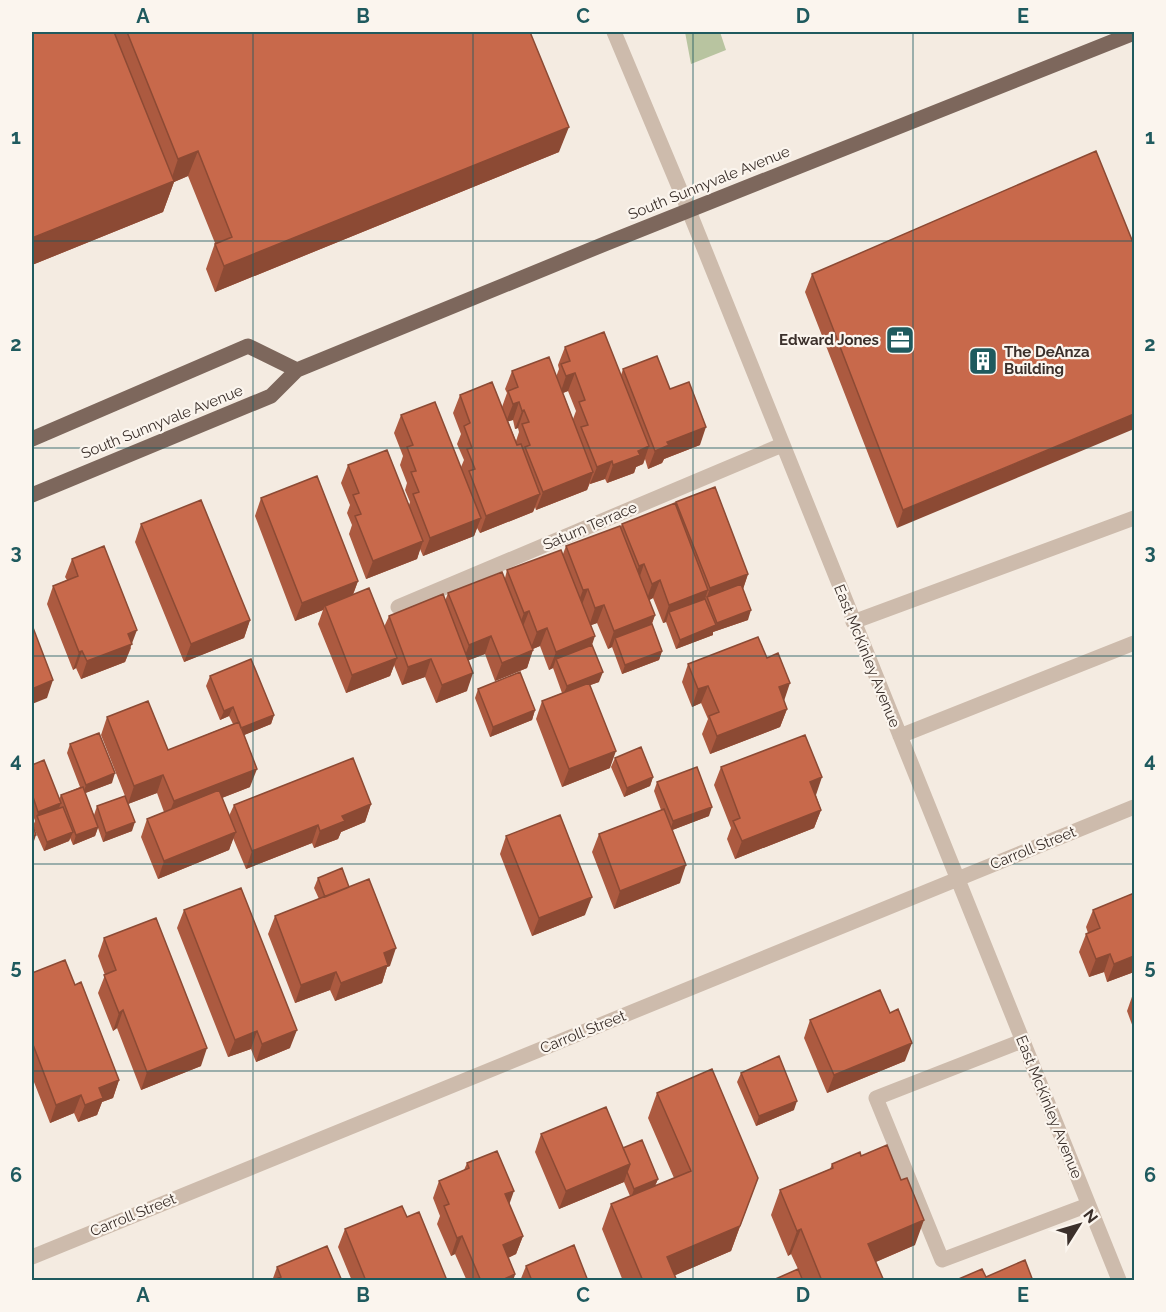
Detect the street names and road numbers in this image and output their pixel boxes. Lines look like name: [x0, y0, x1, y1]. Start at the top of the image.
street label: South Sunnyvale Avenue: [625, 142, 793, 224]
street label: South Sunnyvale Avenue: [78, 381, 246, 463]
street label: Saturn Terrace: [540, 498, 640, 554]
street label: East McKinley Avenue: [830, 582, 904, 730]
street label: Carroll Street: [988, 823, 1078, 873]
street label: Carroll Street: [538, 1007, 628, 1057]
street label: East McKinley Avenue: [1012, 1033, 1086, 1181]
street label: Carroll Street: [88, 1190, 178, 1240]

